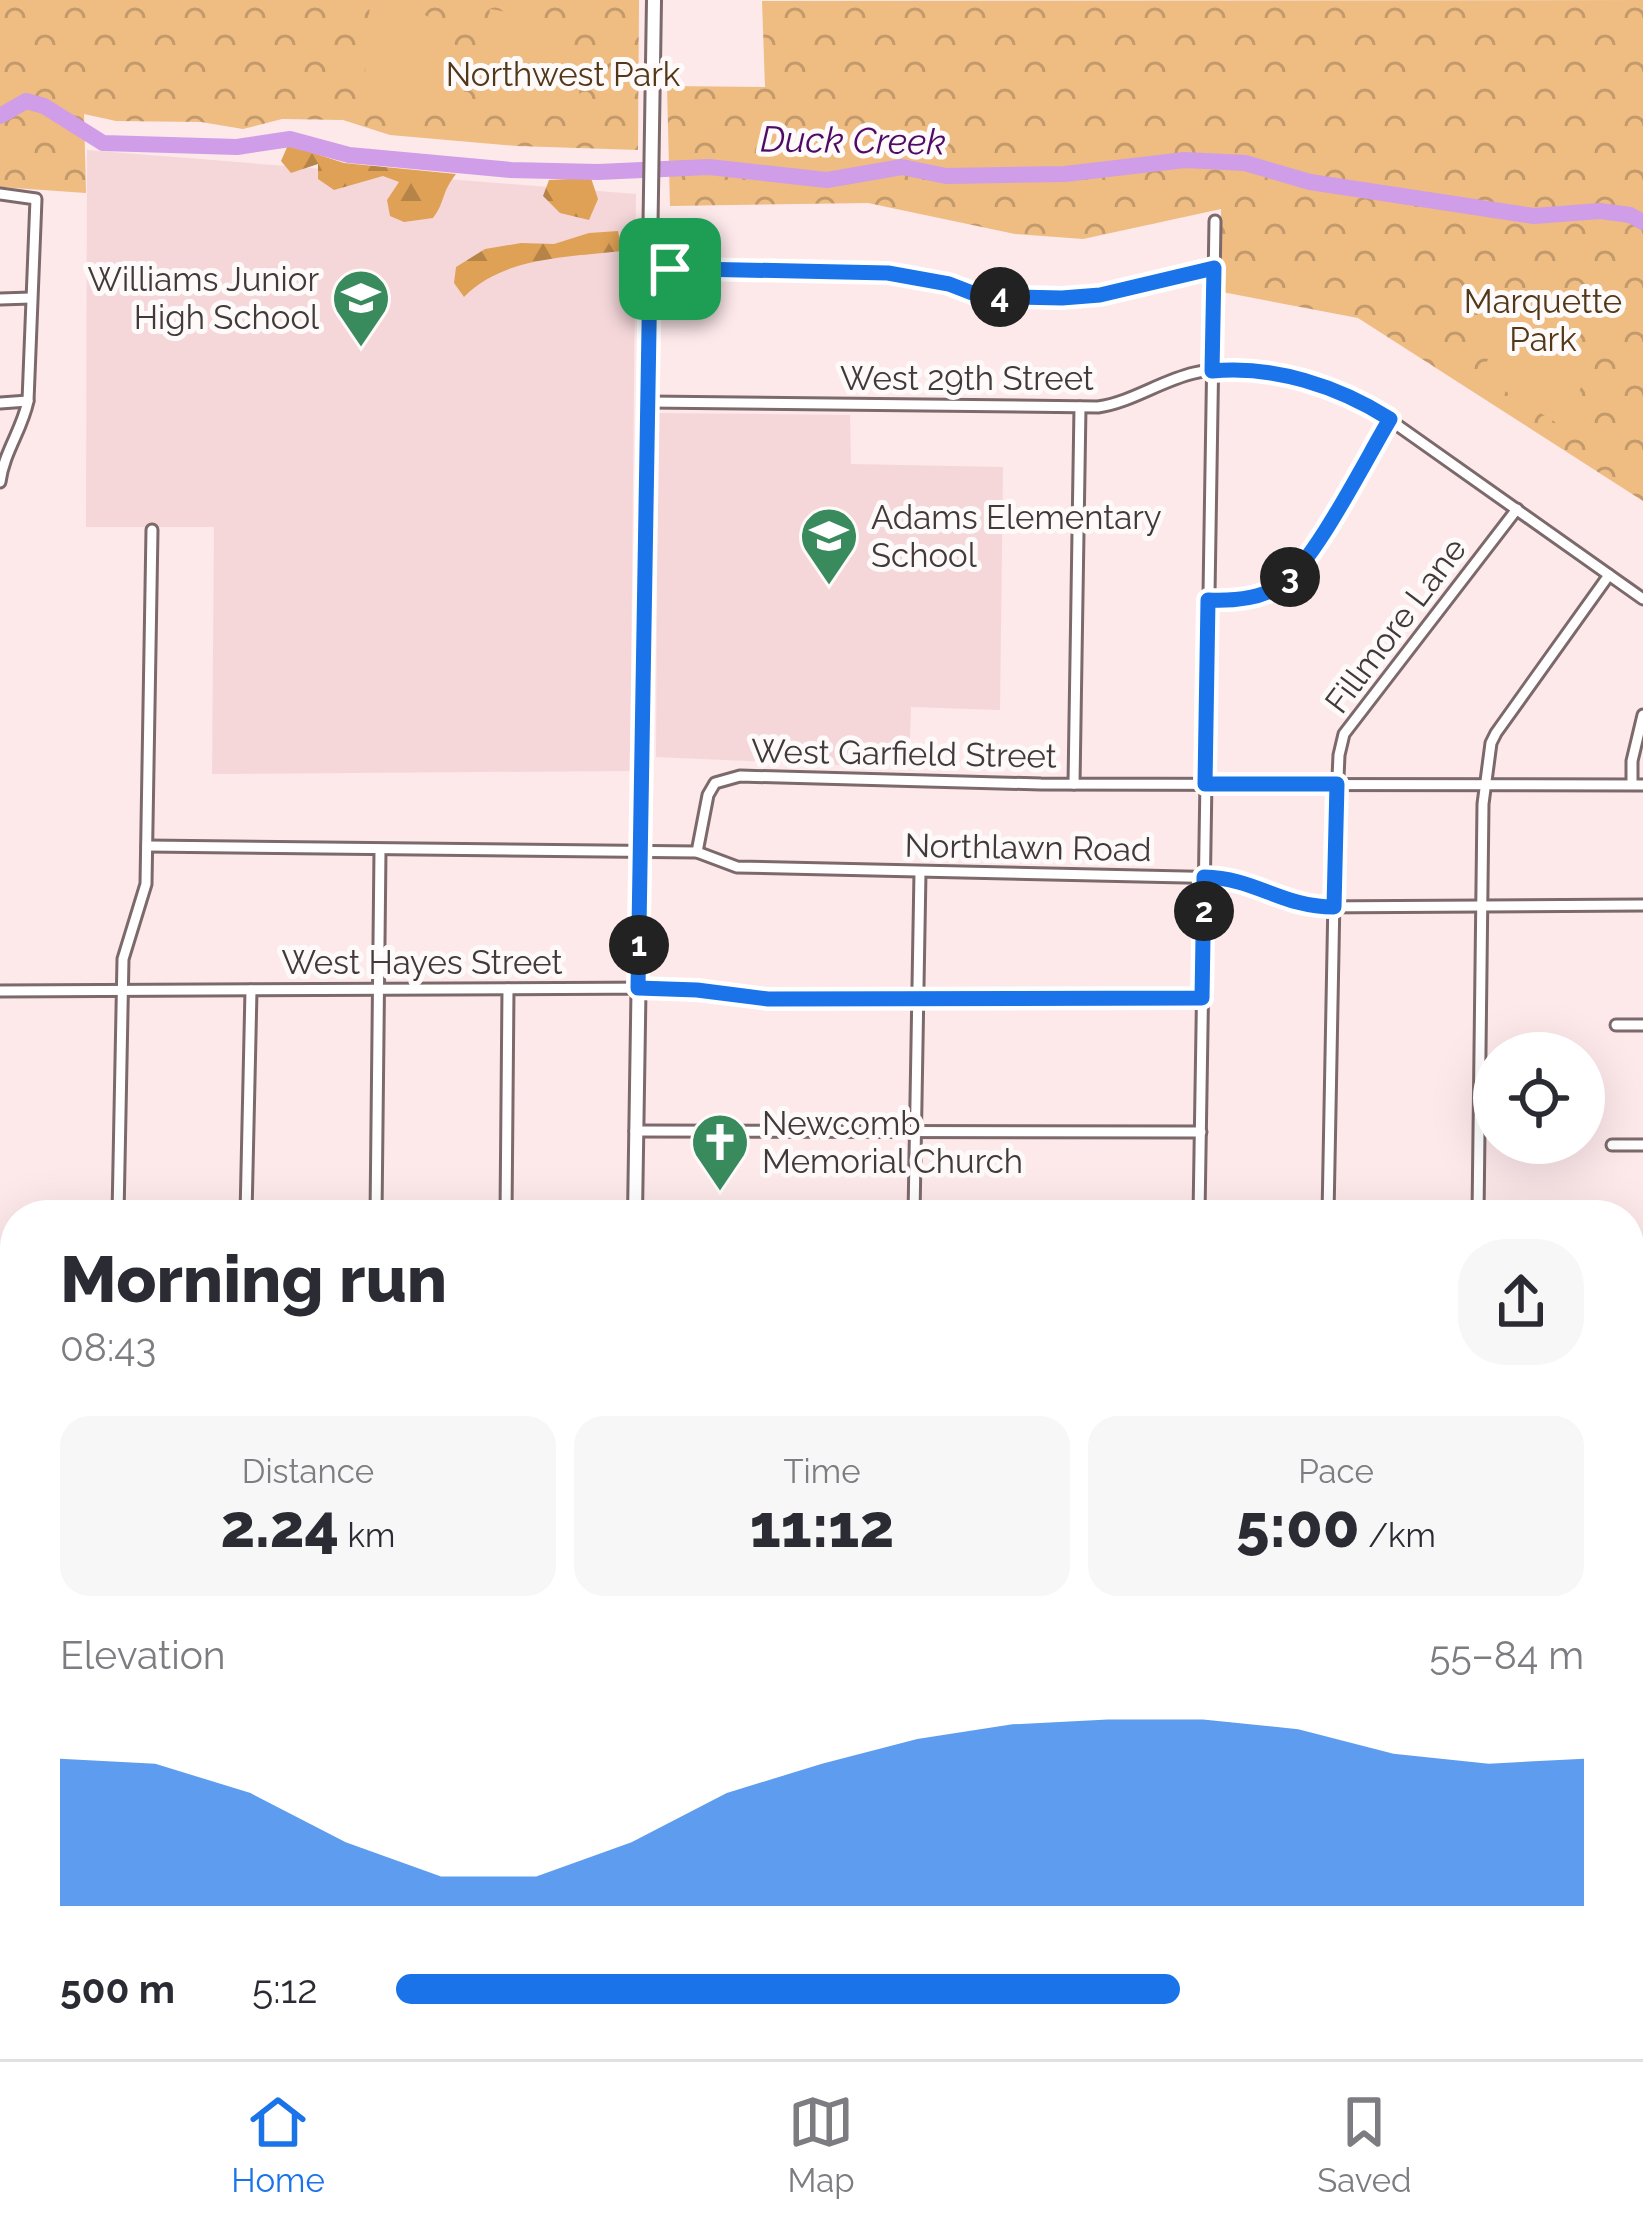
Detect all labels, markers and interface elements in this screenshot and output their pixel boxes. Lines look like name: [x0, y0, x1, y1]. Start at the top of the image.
park label: Northwest Park: [446, 55, 681, 94]
water label: Duck Creek: [760, 117, 946, 163]
pin: [619, 218, 721, 320]
icon: arrive: [637, 236, 703, 302]
place label: Williams Junior High School: [87, 260, 320, 337]
school or university icon: Williams Junior High School: [330, 267, 392, 349]
pin: 4: [970, 267, 1030, 327]
text: 4: [991, 277, 1009, 316]
park label: Marquette Park: [1464, 282, 1622, 359]
street label: West 29th Street: [840, 359, 1094, 398]
place label: Adams Elementary School: [871, 498, 1162, 575]
school or university icon: Adams Elementary School: [798, 505, 860, 587]
street label: Fillmore Lane: [1317, 530, 1474, 721]
pin: 3: [1260, 547, 1320, 607]
text: 3: [1281, 557, 1299, 596]
street label: West Garfield Street: [751, 731, 1057, 776]
street label: Northlawn Road: [904, 826, 1152, 869]
pin: 2: [1174, 881, 1234, 941]
text: 2: [1195, 891, 1213, 930]
pin: 1: [609, 915, 669, 975]
text: 1: [631, 925, 647, 964]
street label: West Hayes Street: [281, 943, 563, 982]
map controls: [1473, 1032, 1605, 1164]
button: locate: [1473, 1032, 1605, 1164]
place label: Newcomb Memorial Church: [762, 1104, 1023, 1181]
church icon: Newcomb Memorial Church: [689, 1111, 751, 1193]
button: share: [1458, 1239, 1584, 1365]
text: Morning run: [60, 1240, 447, 1317]
text: 08:43: [60, 1324, 156, 1370]
text: Distance: [242, 1452, 374, 1491]
text: Time: [783, 1452, 861, 1491]
text: Pace: [1298, 1452, 1374, 1491]
text: 2.24: [221, 1491, 339, 1561]
text: 11:12: [750, 1491, 894, 1561]
text: 5:00: [1236, 1491, 1360, 1561]
text: km: [339, 1516, 395, 1555]
text: /km: [1360, 1516, 1436, 1555]
text: Elevation: [60, 1632, 226, 1678]
text: 55–84 m: [1429, 1632, 1584, 1678]
text: 500 m: [60, 1966, 175, 2012]
text: 5:12: [252, 1966, 318, 2012]
tab: Home: [231, 2089, 325, 2200]
tab: Map: [787, 2089, 855, 2200]
tab: Saved: [1317, 2089, 1412, 2200]

